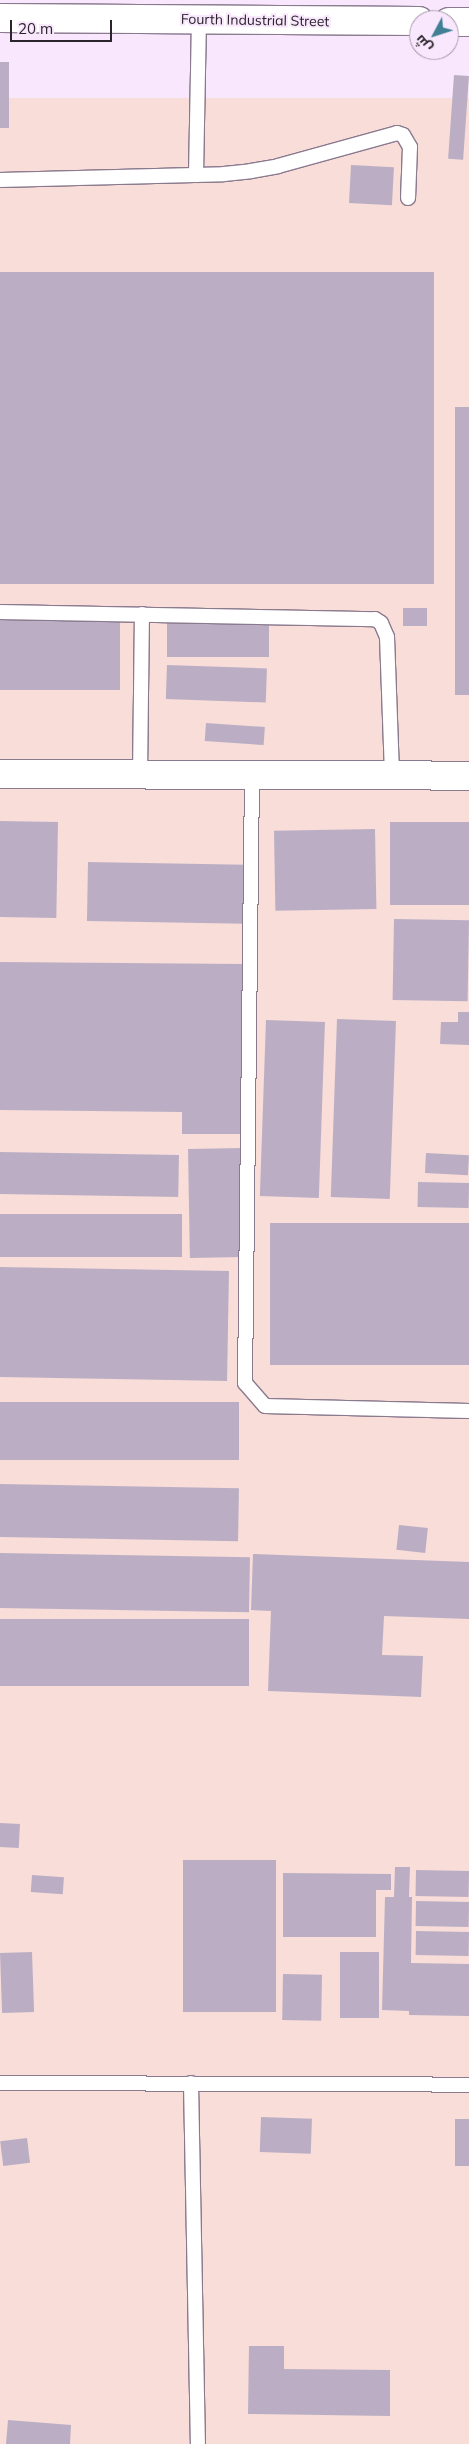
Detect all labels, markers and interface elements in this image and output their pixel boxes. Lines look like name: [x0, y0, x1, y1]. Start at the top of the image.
scale bar: [12, 10, 115, 42]
street label: Fourth Industrial Street: [181, 10, 329, 30]
north arrow: [409, 10, 459, 60]
text: 20 m: [18, 19, 53, 38]
text: ش: [411, 31, 436, 57]

